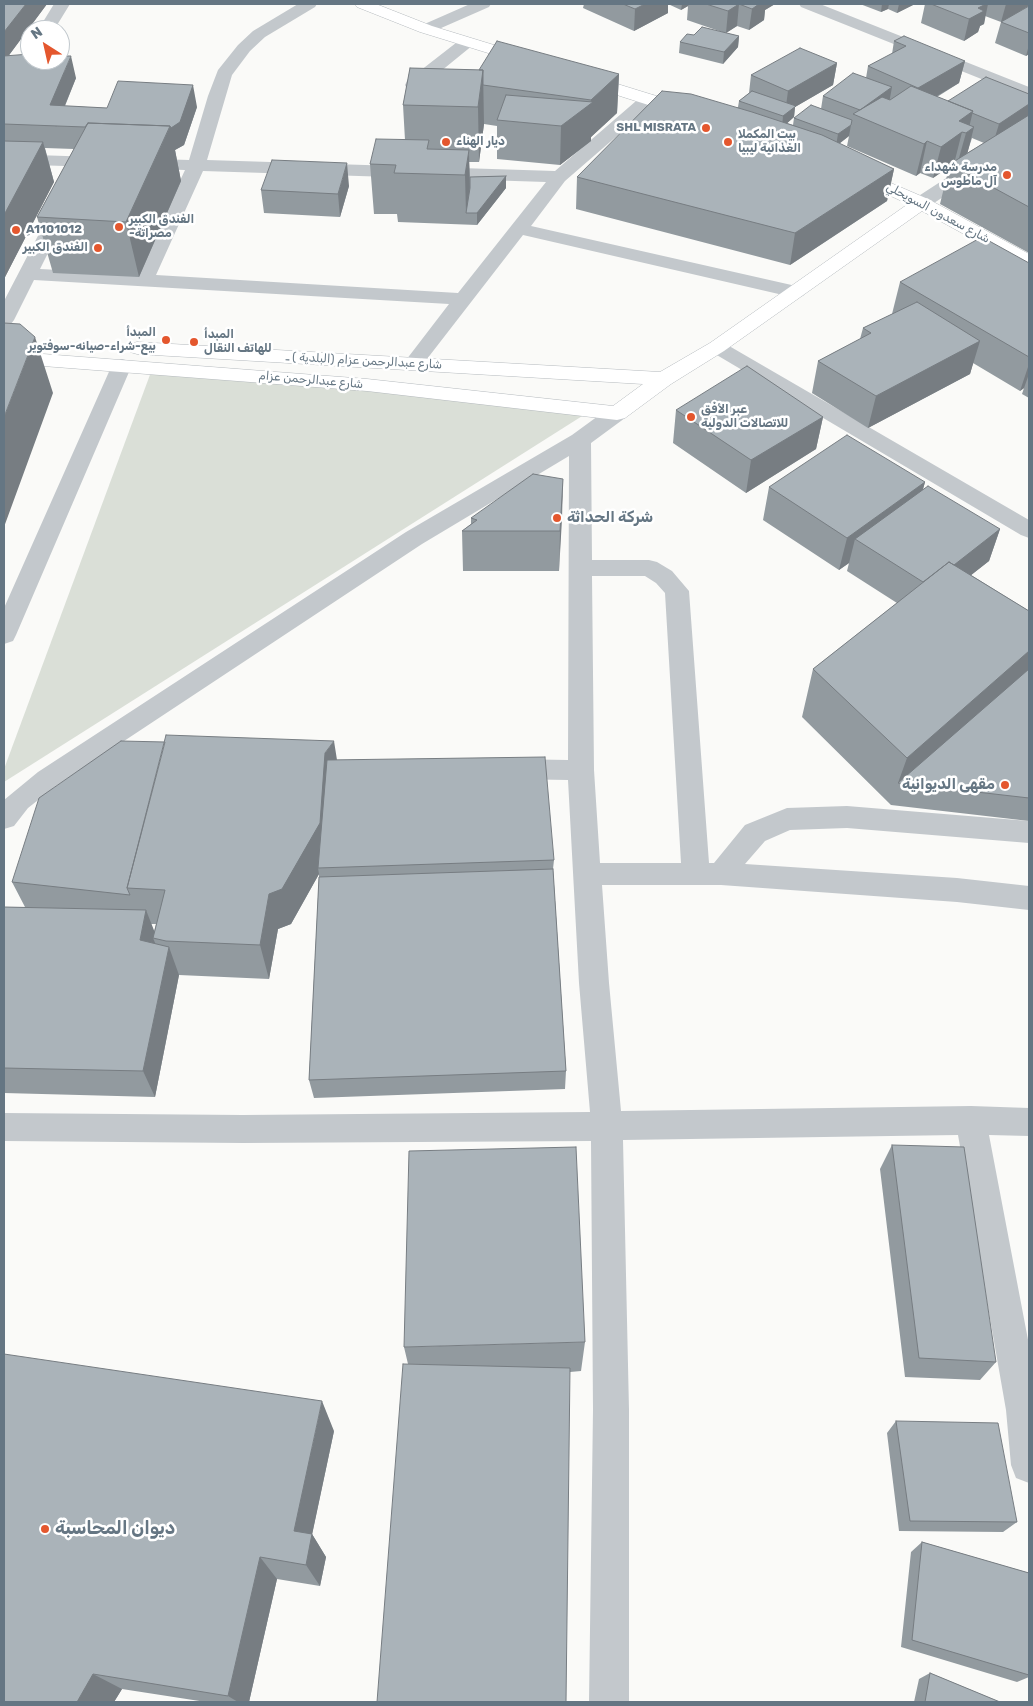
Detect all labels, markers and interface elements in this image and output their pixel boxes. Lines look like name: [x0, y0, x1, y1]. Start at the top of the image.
north arrow: [20, 20, 70, 70]
text: N: [28, 23, 46, 43]
place label: SHL MISRATA: [616, 121, 696, 135]
marker: SHL MISRATA: [700, 122, 712, 134]
place label: بيت المكملا الغذائية ليبيا: [738, 128, 801, 156]
place label: ديار الهناء: [456, 135, 505, 149]
marker: ديار الهناء: [440, 136, 452, 148]
marker: بيت المكملا الغذائية ليبيا: [722, 136, 734, 148]
place label: مدرسة شهداء آل ماطوس: [924, 161, 997, 189]
marker: مدرسة شهداء آل ماطوس: [1001, 169, 1013, 181]
street label: شارع سعدون السويحلي: [884, 180, 992, 246]
place label: الفندق الكبير -مصراتة: [129, 213, 194, 241]
marker: الفندق الكبير -مصراتة: [113, 221, 125, 233]
place label: ِA1101012: [26, 223, 82, 237]
marker: ِA1101012: [10, 224, 22, 236]
place label: الفندق الكبير: [23, 241, 88, 255]
marker: الفندق الكبير: [92, 242, 104, 254]
place label: المبدأ بيع-شراء-صيانه-سوفتوير: [28, 326, 156, 354]
place label: المبدأ للهاتف النقال: [204, 328, 272, 356]
marker: المبدأ بيع-شراء-صيانه-سوفتوير: [160, 334, 172, 346]
marker: المبدأ للهاتف النقال: [188, 336, 200, 348]
street label: شارع عبدالرحمن عزام (البلدية ) ـ: [286, 350, 442, 372]
street label: شارع عبدالرحمن عزام: [258, 368, 364, 392]
place label: عبر الأفق للاتصالات الدولية: [701, 403, 788, 431]
marker: عبر الأفق للاتصالات الدولية: [685, 411, 697, 423]
place label: شركة الحداثة: [567, 509, 653, 527]
marker: شركة الحداثة: [551, 512, 563, 524]
place label: مقهى الديوانية: [902, 776, 995, 794]
marker: مقهى الديوانية: [999, 779, 1011, 791]
place label: ديوان المحاسبة: [55, 1518, 175, 1540]
marker: ديوان المحاسبة: [39, 1523, 51, 1535]

